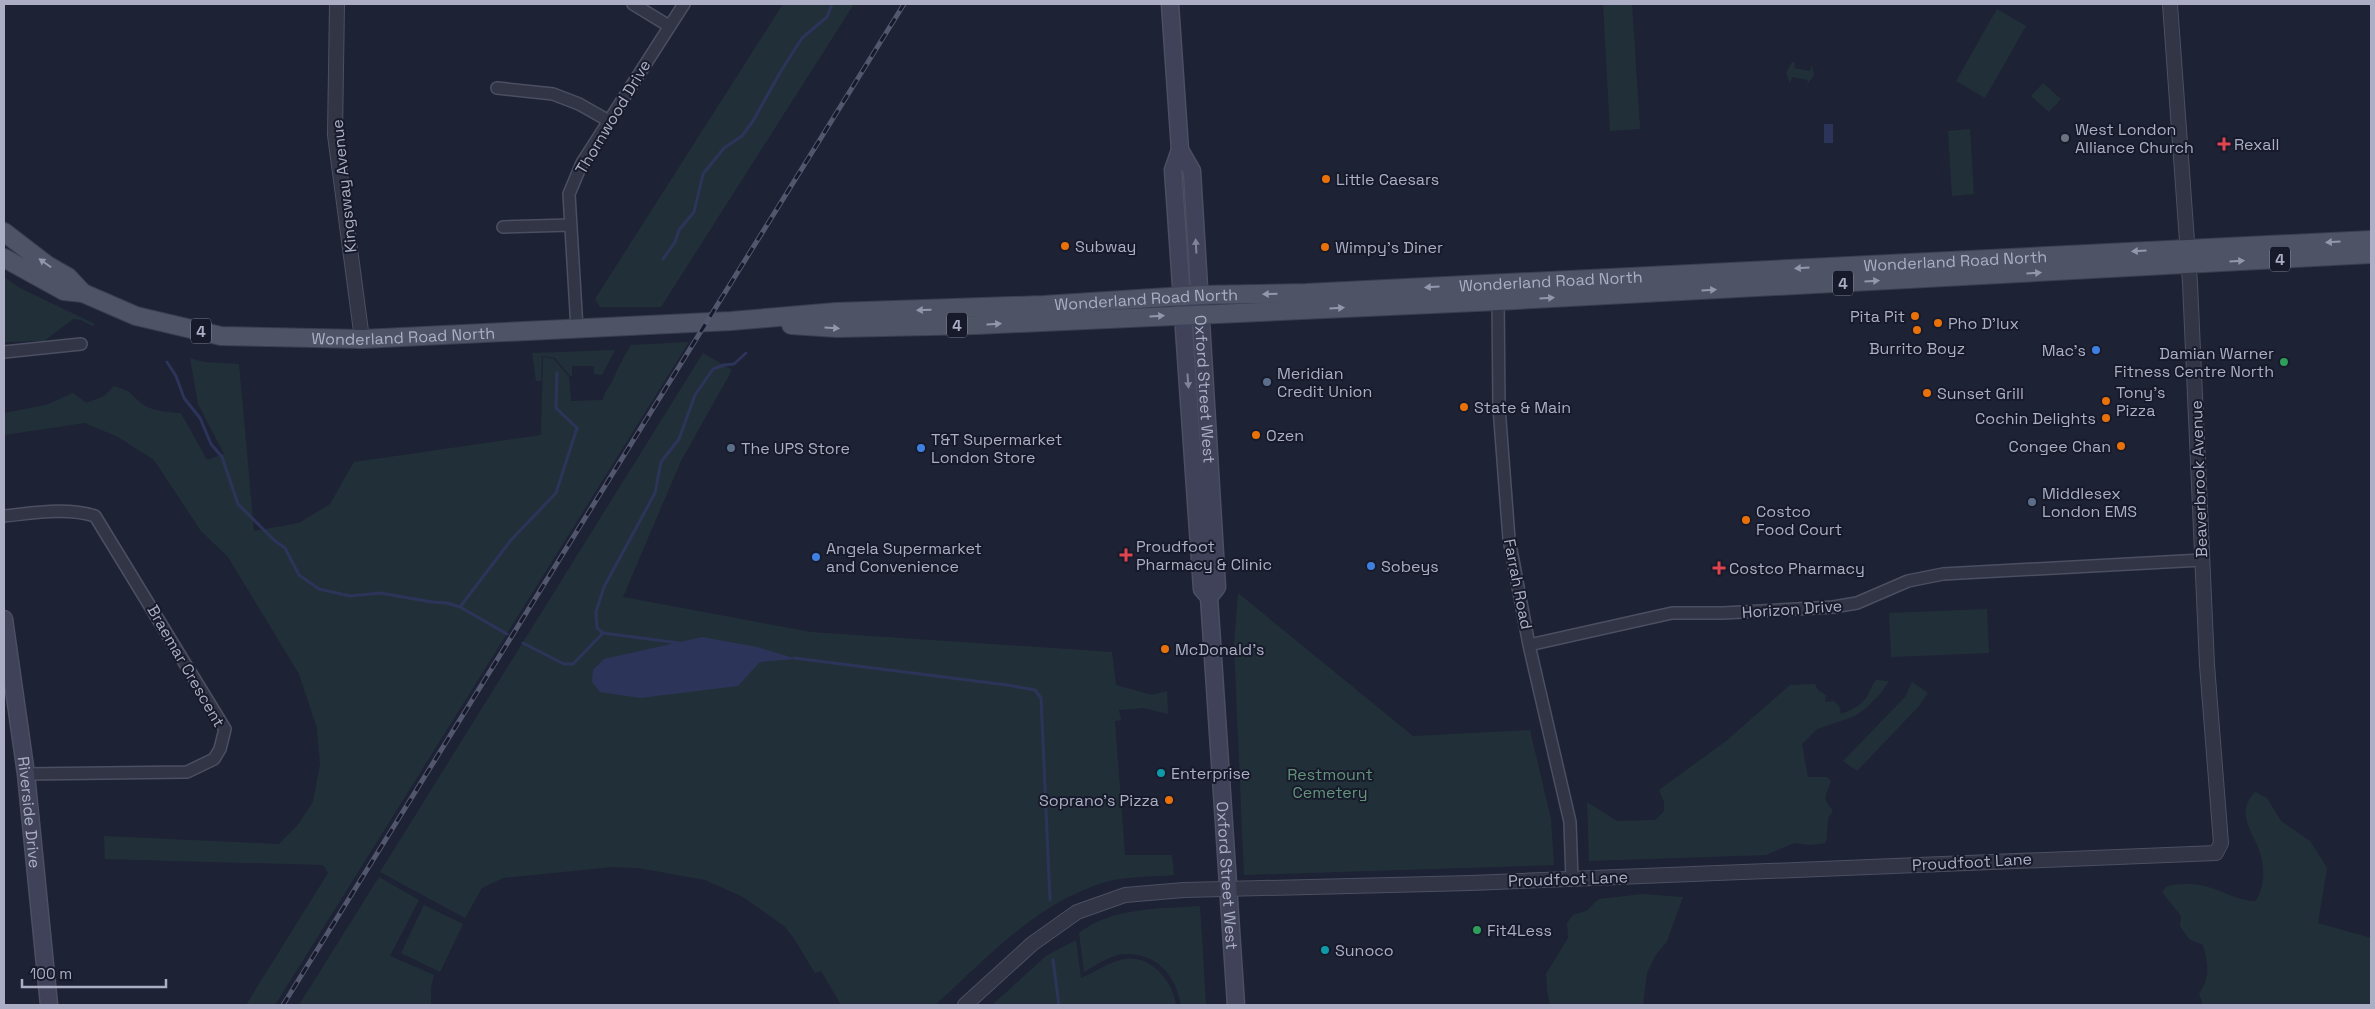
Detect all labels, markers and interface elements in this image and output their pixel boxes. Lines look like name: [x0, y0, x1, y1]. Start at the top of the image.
street label: Thornwood Drive: [571, 56, 655, 178]
street label: Kingsway Avenue: [327, 118, 361, 254]
place label: West London Alliance Church: [2075, 119, 2194, 158]
marker: West London Alliance Church: [2059, 132, 2071, 144]
place label: Rexall: [2234, 134, 2279, 155]
marker: Rexall: [2218, 138, 2230, 150]
place label: Little Caesars: [1336, 169, 1439, 190]
marker: Little Caesars: [1320, 173, 1332, 185]
place label: Subway: [1075, 236, 1136, 257]
place label: Wimpy's Diner: [1335, 237, 1443, 258]
one-way arrow: [1191, 238, 1199, 254]
one-way arrow: [2325, 238, 2341, 246]
marker: Subway: [1059, 240, 1071, 252]
marker: Wimpy's Diner: [1319, 241, 1331, 253]
street label: Wonderland Road North: [1863, 246, 2048, 276]
road number: 4: [2270, 246, 2290, 272]
one-way arrow: [2131, 248, 2147, 256]
one-way arrow: [2229, 257, 2245, 265]
one-way arrow: [38, 258, 52, 268]
one-way arrow: [1794, 265, 1810, 273]
street label: Wonderland Road North: [1458, 266, 1643, 296]
one-way arrow: [2026, 269, 2042, 277]
road number: 4: [1833, 270, 1853, 296]
one-way arrow: [1864, 276, 1880, 284]
street label: Wonderland Road North: [1054, 284, 1238, 315]
one-way arrow: [1424, 284, 1440, 292]
one-way arrow: [1702, 285, 1718, 293]
one-way arrow: [1262, 290, 1278, 298]
one-way arrow: [1539, 294, 1555, 302]
one-way arrow: [1329, 304, 1345, 312]
one-way arrow: [916, 306, 932, 314]
place label: Pita Pit: [1850, 306, 1905, 327]
marker: Pita Pit: [1909, 310, 1921, 322]
road number: 4: [947, 312, 967, 338]
one-way arrow: [1149, 312, 1165, 320]
place label: Pho D'lux: [1948, 313, 2019, 334]
street label: Oxford Street West: [1190, 314, 1220, 464]
marker: Pho D'lux: [1932, 317, 1944, 329]
road number: 4: [191, 318, 211, 344]
one-way arrow: [986, 320, 1002, 328]
street label: Wonderland Road North: [311, 322, 496, 350]
one-way arrow: [824, 324, 840, 332]
marker: Burrito Boyz: [1911, 324, 1923, 336]
place label: Burrito Boyz: [1869, 338, 1965, 359]
place label: Mac's: [2042, 340, 2086, 361]
place label: Damian Warner Fitness Centre North: [2114, 343, 2274, 382]
marker: Mac's: [2090, 344, 2102, 356]
marker: Damian Warner Fitness Centre North: [2278, 356, 2290, 368]
place label: Meridian Credit Union: [1277, 363, 1372, 402]
one-way arrow: [1184, 373, 1192, 389]
marker: Meridian Credit Union: [1261, 376, 1273, 388]
place label: Tony's Pizza: [2116, 382, 2166, 421]
place label: Sunset Grill: [1937, 383, 2024, 404]
marker: Sunset Grill: [1921, 387, 1933, 399]
marker: Tony's Pizza: [2100, 395, 2112, 407]
place label: State & Main: [1474, 397, 1571, 418]
street label: Beaverbrook Avenue: [2186, 400, 2212, 558]
marker: State & Main: [1458, 401, 1470, 413]
place label: Cochin Delights: [1975, 408, 2096, 429]
marker: Cochin Delights: [2100, 412, 2112, 424]
place label: Ozen: [1266, 425, 1304, 446]
place label: T&T Supermarket London Store: [931, 429, 1062, 468]
marker: Ozen: [1250, 429, 1262, 441]
place label: Congee Chan: [2009, 436, 2111, 457]
place label: The UPS Store: [741, 438, 850, 459]
marker: Congee Chan: [2115, 440, 2127, 452]
marker: The UPS Store: [725, 442, 737, 454]
marker: T&T Supermarket London Store: [915, 442, 927, 454]
place label: Middlesex London EMS: [2042, 483, 2137, 522]
marker: Middlesex London EMS: [2026, 496, 2038, 508]
place label: Costco Food Court: [1756, 501, 1842, 540]
marker: Costco Food Court: [1740, 514, 1752, 526]
place label: Proudfoot Pharmacy & Clinic: [1136, 536, 1272, 575]
street label: Farrah Road: [1499, 537, 1537, 631]
place label: Angela Supermarket and Convenience: [826, 538, 982, 577]
marker: Proudfoot Pharmacy & Clinic: [1120, 549, 1132, 561]
marker: Angela Supermarket and Convenience: [810, 551, 822, 563]
place label: Sobeys: [1381, 556, 1439, 577]
place label: Costco Pharmacy: [1729, 558, 1865, 579]
marker: Sobeys: [1365, 560, 1377, 572]
marker: Costco Pharmacy: [1713, 562, 1725, 574]
street label: Horizon Drive: [1741, 595, 1843, 623]
street label: Braemar Crescent: [142, 601, 230, 731]
place label: McDonald's: [1175, 639, 1265, 660]
marker: McDonald's: [1159, 643, 1171, 655]
street label: Riverside Drive: [13, 755, 46, 869]
place label: Enterprise: [1171, 763, 1250, 784]
park label: Restmount Cemetery: [1287, 764, 1373, 803]
marker: Enterprise: [1155, 767, 1167, 779]
place label: Soprano's Pizza: [1039, 790, 1159, 811]
marker: Soprano's Pizza: [1163, 794, 1175, 806]
street label: Oxford Street West: [1212, 801, 1243, 951]
street label: Proudfoot Lane: [1911, 848, 2033, 876]
street label: Proudfoot Lane: [1508, 866, 1628, 892]
place label: Fit4Less: [1487, 920, 1552, 941]
marker: Fit4Less: [1471, 924, 1483, 936]
place label: Sunoco: [1335, 940, 1394, 961]
marker: Sunoco: [1319, 944, 1331, 956]
scale bar: [22, 956, 166, 988]
text: 100 m: [30, 964, 72, 983]

